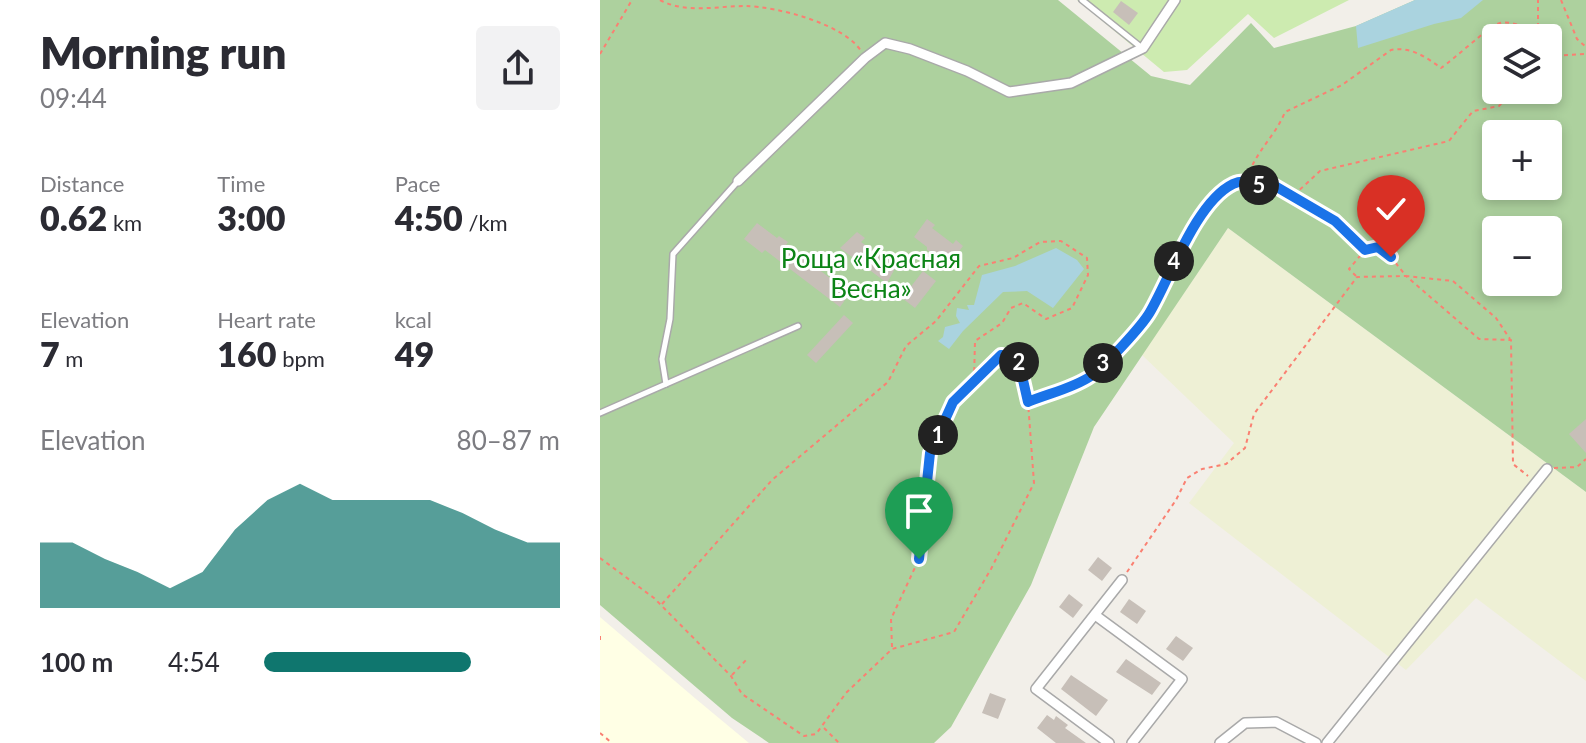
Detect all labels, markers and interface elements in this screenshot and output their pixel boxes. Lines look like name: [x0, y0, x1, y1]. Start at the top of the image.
map controls: [1482, 24, 1562, 296]
button: layers: [1482, 24, 1562, 104]
text: Morning run: [40, 26, 287, 78]
button: share: [476, 26, 560, 110]
text: 09:44: [40, 82, 107, 114]
button: +: [1482, 120, 1562, 200]
pin: 5: [1239, 165, 1279, 205]
text: Distance: [40, 170, 124, 197]
text: Time: [217, 170, 265, 197]
text: Pace: [395, 170, 440, 197]
text: 5: [1253, 171, 1265, 198]
pin: [1357, 175, 1425, 257]
icon: check: [1369, 187, 1413, 231]
text: 0.62: [40, 197, 107, 238]
text: 3:00: [217, 197, 286, 238]
text: 4:50: [395, 197, 463, 238]
text: km: [107, 209, 142, 236]
text: /km: [463, 209, 508, 236]
button: −: [1482, 216, 1562, 296]
pin: 4: [1154, 241, 1194, 281]
park label: Роща «Красная Весна»: [781, 242, 961, 304]
text: 4: [1168, 247, 1180, 274]
text: Elevation: [40, 306, 129, 333]
text: Heart rate: [217, 306, 316, 333]
text: kcal: [395, 306, 432, 333]
text: 7: [40, 333, 60, 374]
text: 160: [217, 333, 277, 374]
text: 49: [395, 333, 434, 374]
pin: 2: [999, 342, 1039, 382]
pin: 3: [1083, 343, 1123, 383]
text: m: [60, 345, 83, 372]
text: bpm: [277, 345, 325, 372]
text: 2: [1013, 348, 1025, 375]
text: 3: [1097, 349, 1109, 376]
pin: 1: [918, 415, 958, 455]
text: 1: [932, 421, 944, 448]
text: Elevation: [40, 424, 146, 456]
text: 80–87 m: [457, 424, 560, 456]
pin: [885, 477, 953, 559]
icon: arrive: [897, 489, 941, 533]
text: 100 m: [40, 646, 113, 678]
text: 4:54: [168, 646, 220, 678]

